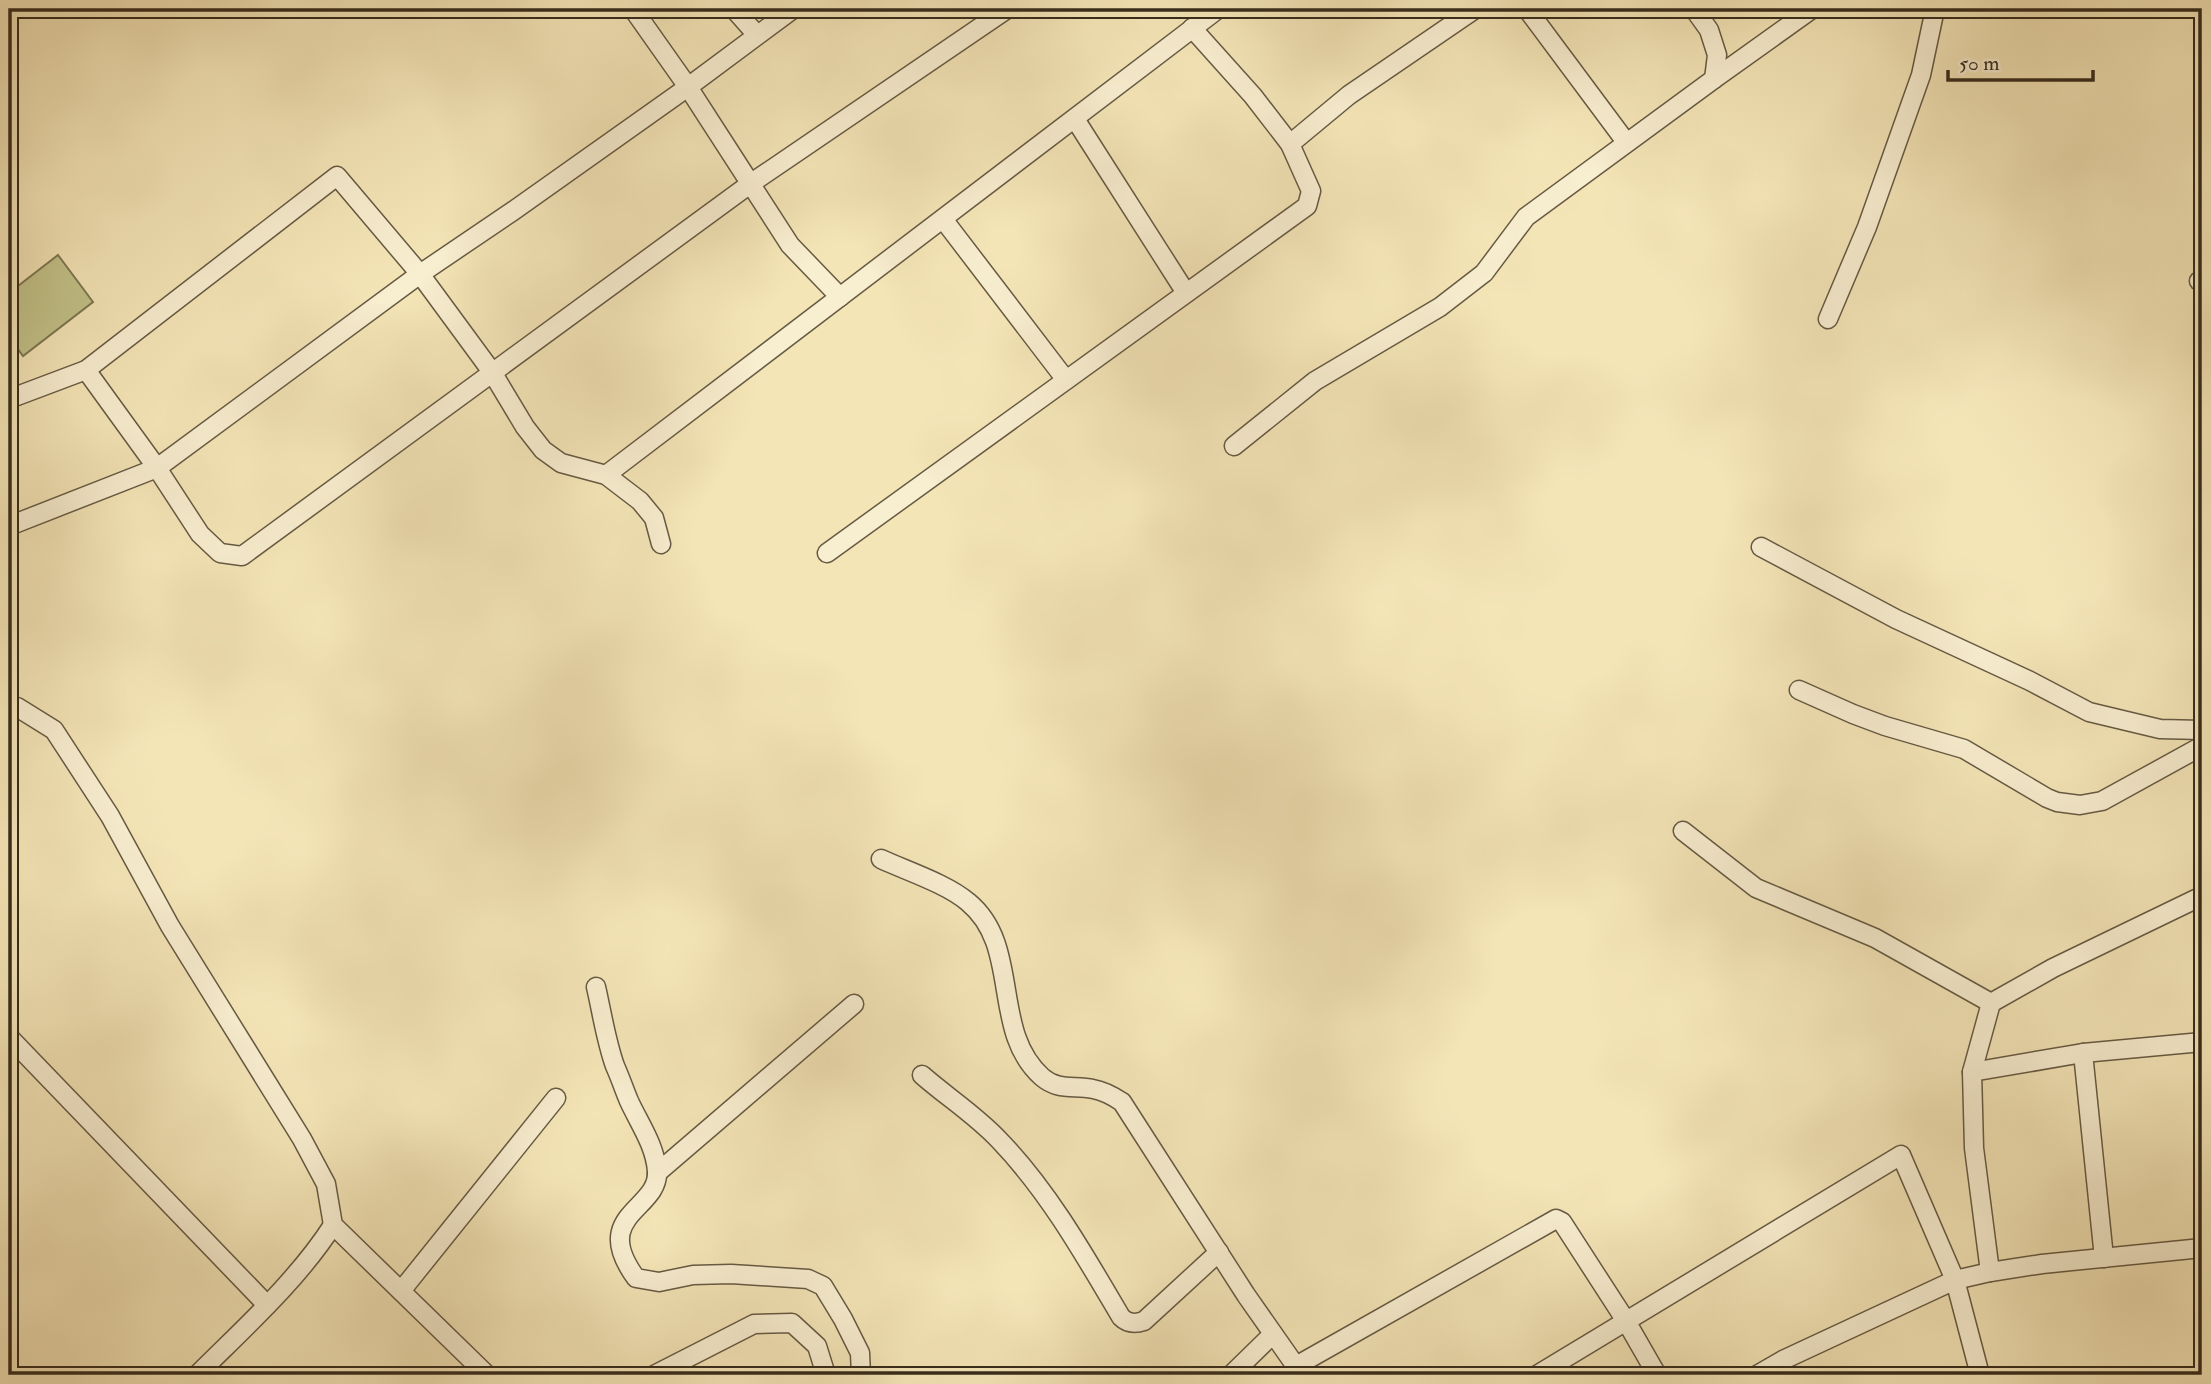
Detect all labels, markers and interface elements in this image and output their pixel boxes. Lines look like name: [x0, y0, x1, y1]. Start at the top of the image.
scale bar: [1948, 38, 2094, 82]
text: 50 m: [1959, 50, 2000, 77]

